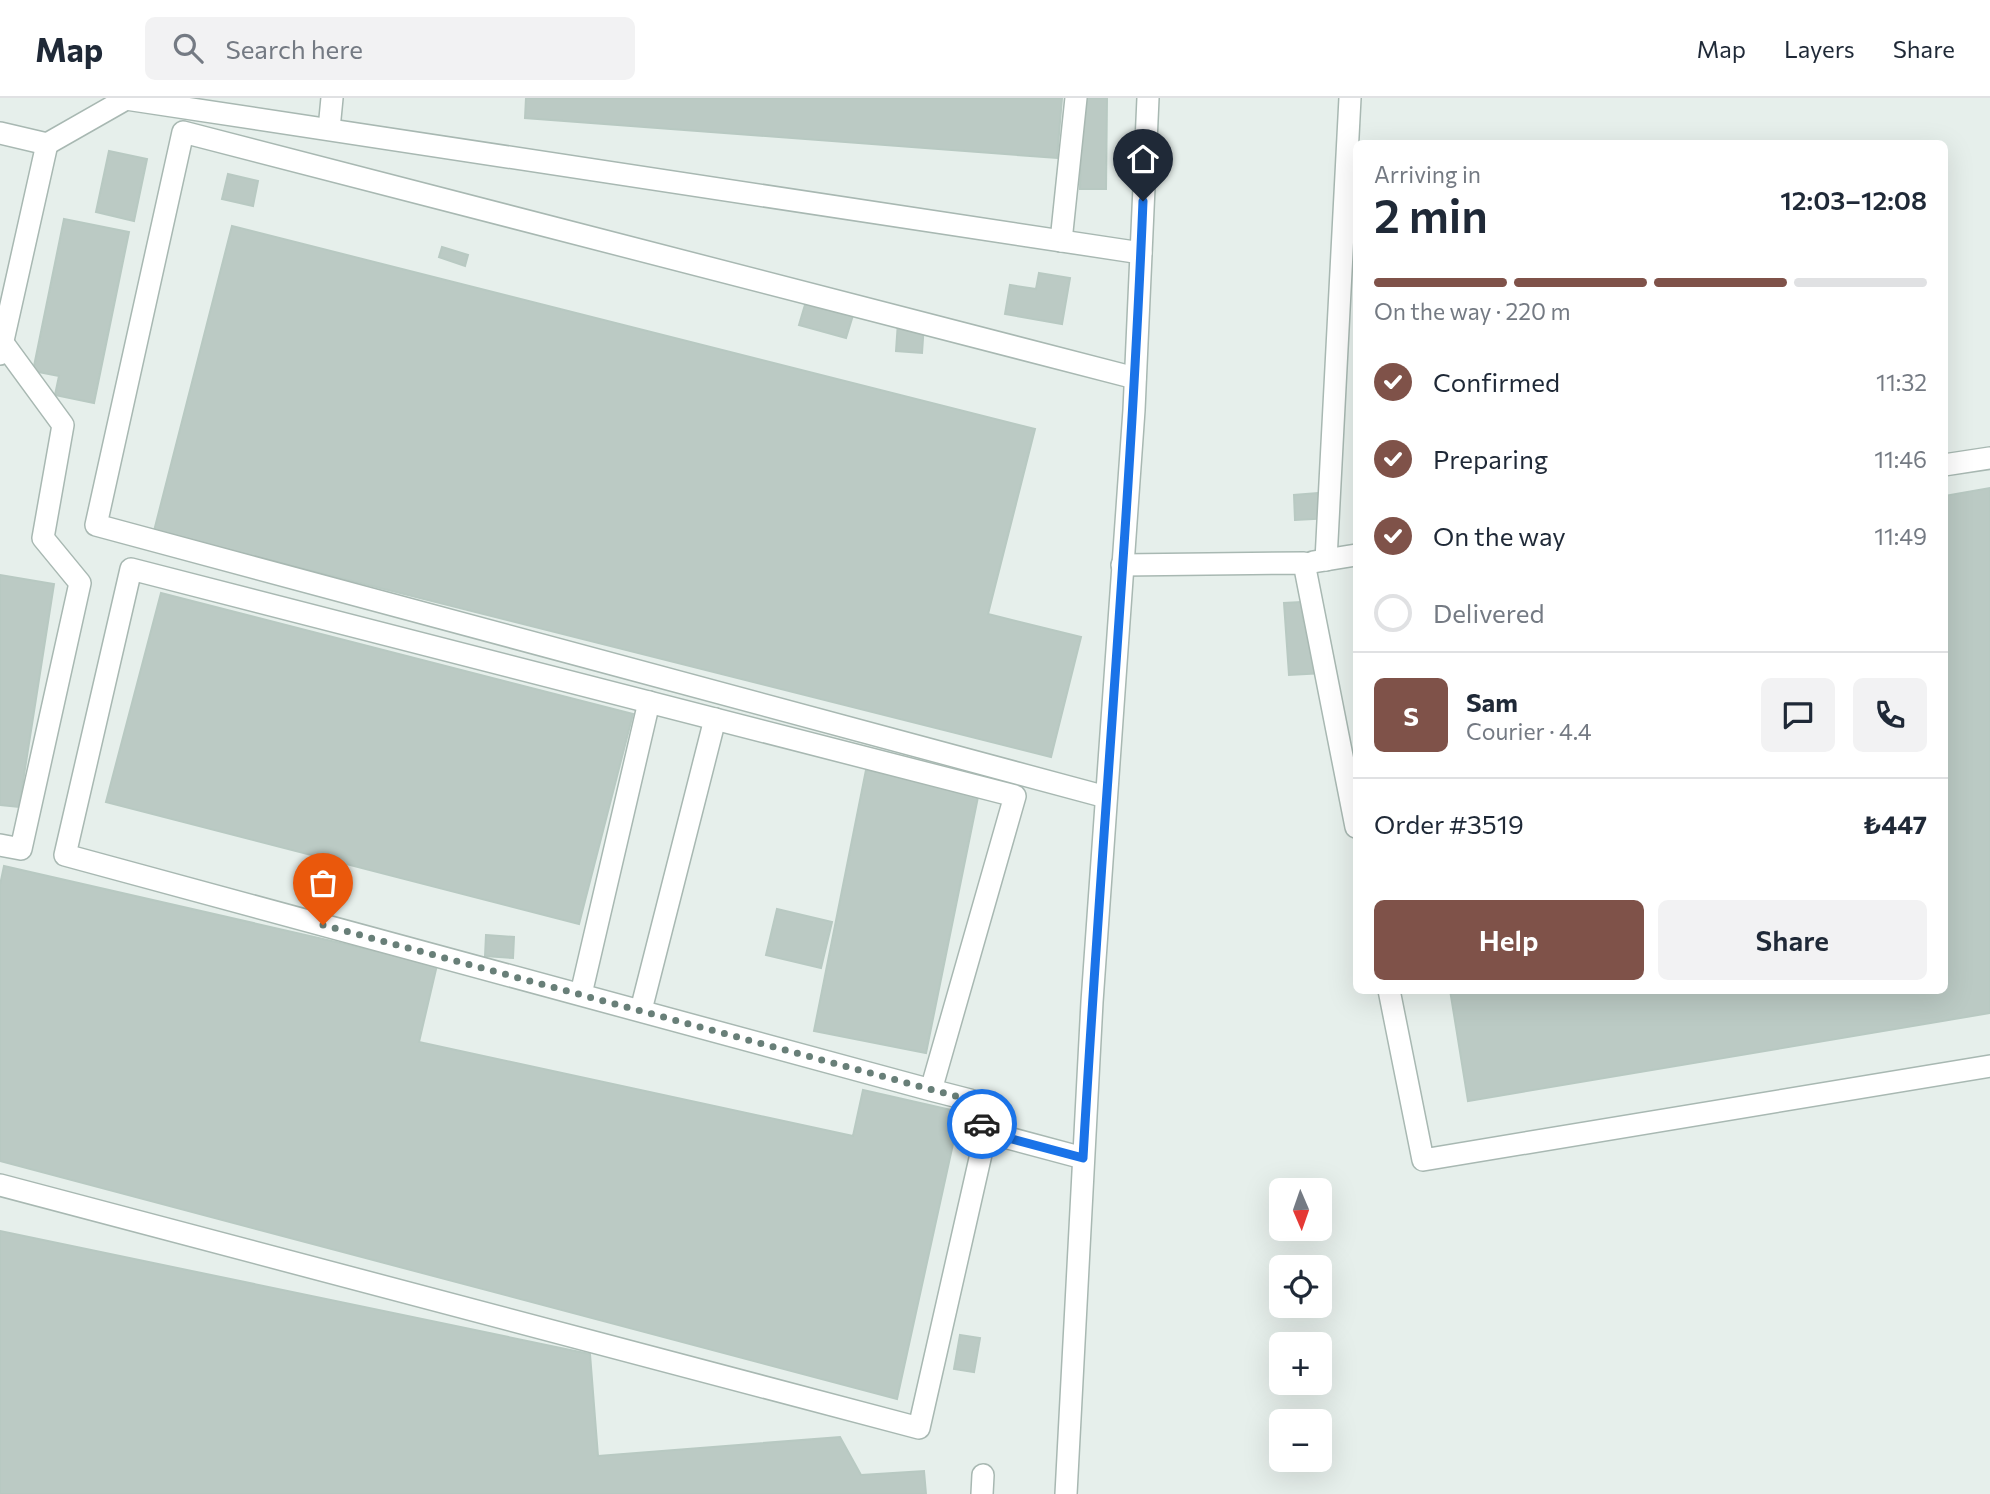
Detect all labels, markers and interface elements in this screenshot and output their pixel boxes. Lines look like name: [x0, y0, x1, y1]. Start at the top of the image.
search box: [145, 17, 635, 80]
text: Map: [35, 28, 103, 69]
icon: search: [169, 29, 207, 67]
text: Search here: [225, 33, 363, 64]
text: Map: [1697, 34, 1746, 63]
text: Layers: [1784, 34, 1855, 63]
text: Share: [1893, 34, 1955, 63]
pin: [1113, 129, 1173, 201]
icon: home: [1124, 140, 1162, 178]
text: Arriving in: [1374, 160, 1481, 188]
text: 12:03–12:08: [1780, 184, 1927, 215]
text: 2 min: [1374, 186, 1488, 242]
text: On the way · 220 m: [1374, 297, 1571, 325]
icon: check: [1374, 363, 1412, 401]
text: Confirmed: [1433, 366, 1560, 397]
text: 11:32: [1876, 368, 1927, 396]
icon: check: [1374, 440, 1412, 478]
text: Preparing: [1433, 443, 1548, 474]
text: 11:46: [1874, 445, 1927, 473]
icon: check: [1374, 517, 1412, 555]
text: On the way: [1433, 520, 1566, 551]
text: 11:49: [1874, 522, 1927, 550]
text: Delivered: [1433, 597, 1544, 628]
button: chat: [1761, 678, 1835, 752]
button: phone: [1853, 678, 1927, 752]
text: Sam: [1466, 686, 1518, 717]
text: S: [1403, 700, 1419, 731]
text: Courier · 4.4: [1466, 717, 1592, 745]
text: Order #3519: [1374, 808, 1524, 839]
text: ₺447: [1863, 808, 1927, 839]
pin: [293, 853, 353, 925]
icon: bag: [304, 864, 342, 902]
button: Help: [1374, 900, 1644, 980]
button: Share: [1658, 900, 1927, 980]
courier: [947, 1089, 1017, 1159]
icon: car: [963, 1105, 1001, 1143]
north arrow: [1269, 1178, 1332, 1241]
map controls: [1269, 1178, 1332, 1472]
button: locate: [1269, 1255, 1332, 1318]
button: +: [1269, 1332, 1332, 1395]
button: −: [1269, 1409, 1332, 1472]

